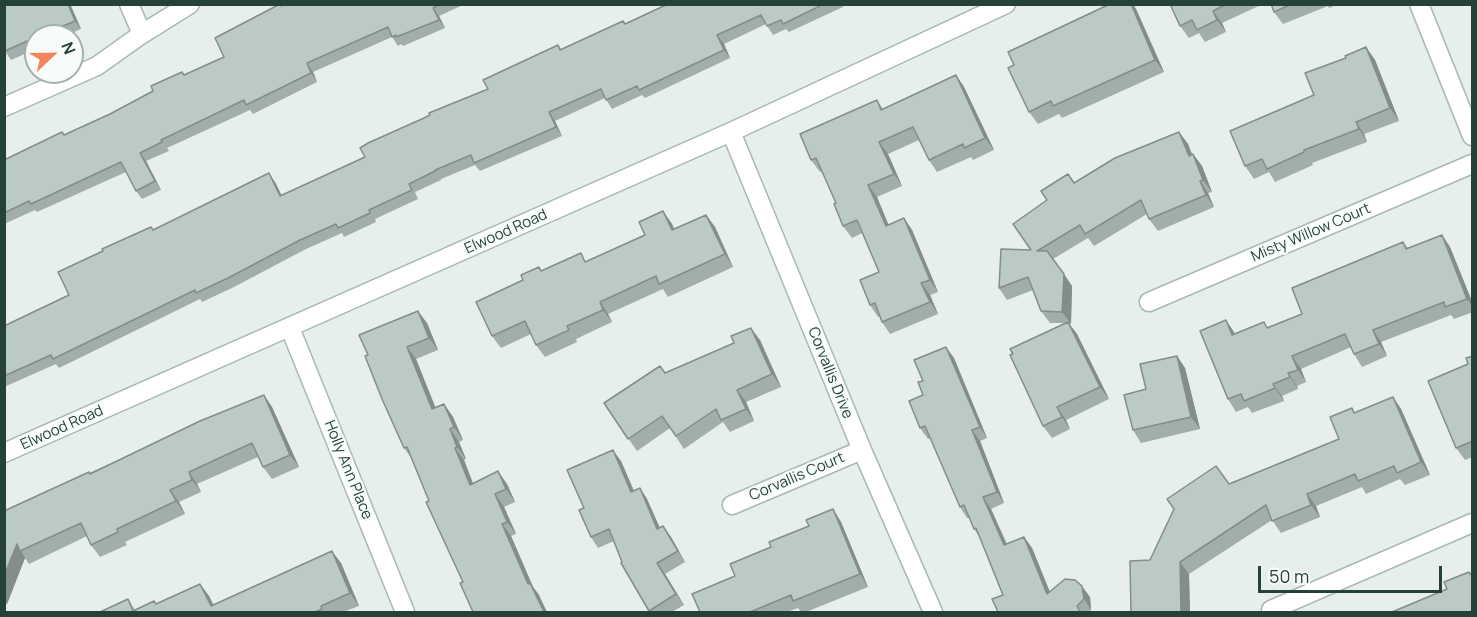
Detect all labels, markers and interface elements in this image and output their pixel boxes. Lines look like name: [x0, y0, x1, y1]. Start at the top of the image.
north arrow: [24, 24, 84, 84]
text: N: [56, 39, 81, 57]
street label: Misty Willow Court: [1249, 200, 1373, 266]
street label: Elwood Road: [462, 206, 550, 258]
street label: Corvallis Drive: [803, 325, 857, 421]
street label: Elwood Road: [18, 402, 106, 454]
street label: Holly Ann Place: [320, 418, 376, 522]
street label: Corvallis Court: [747, 449, 847, 505]
scale bar: [1261, 554, 1446, 592]
text: 50 m: [1269, 564, 1309, 588]

